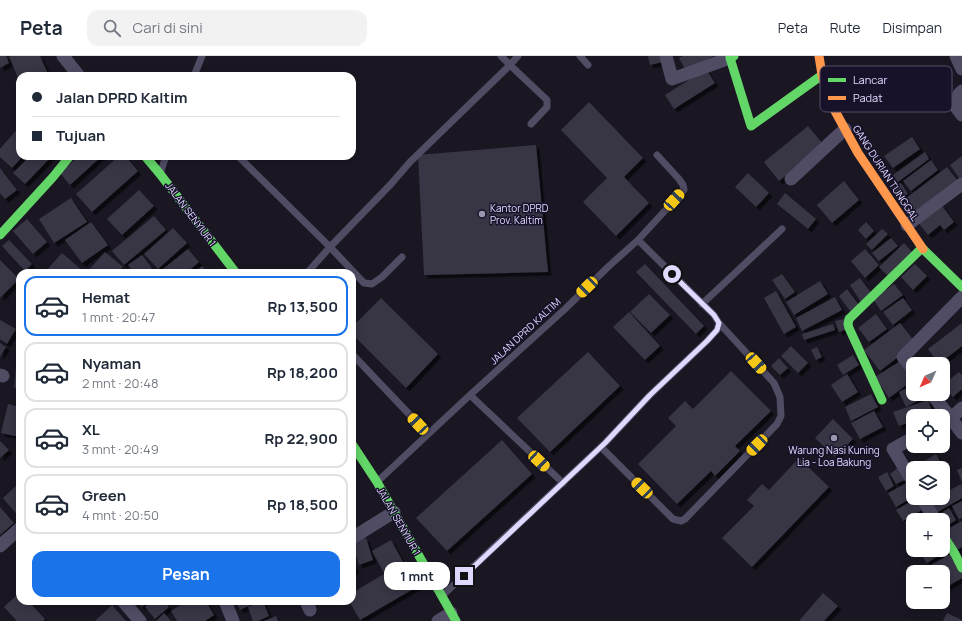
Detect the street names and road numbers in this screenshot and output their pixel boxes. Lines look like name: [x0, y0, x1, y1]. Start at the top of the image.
street label: GANG DURIAN TUNGGAL: [850, 122, 922, 224]
street label: JALAN SENYIUR 1: [162, 179, 220, 249]
street label: JALAN DPRD KALTIM: [487, 295, 563, 367]
street label: JALAN SENYIUR 1: [374, 484, 424, 558]

